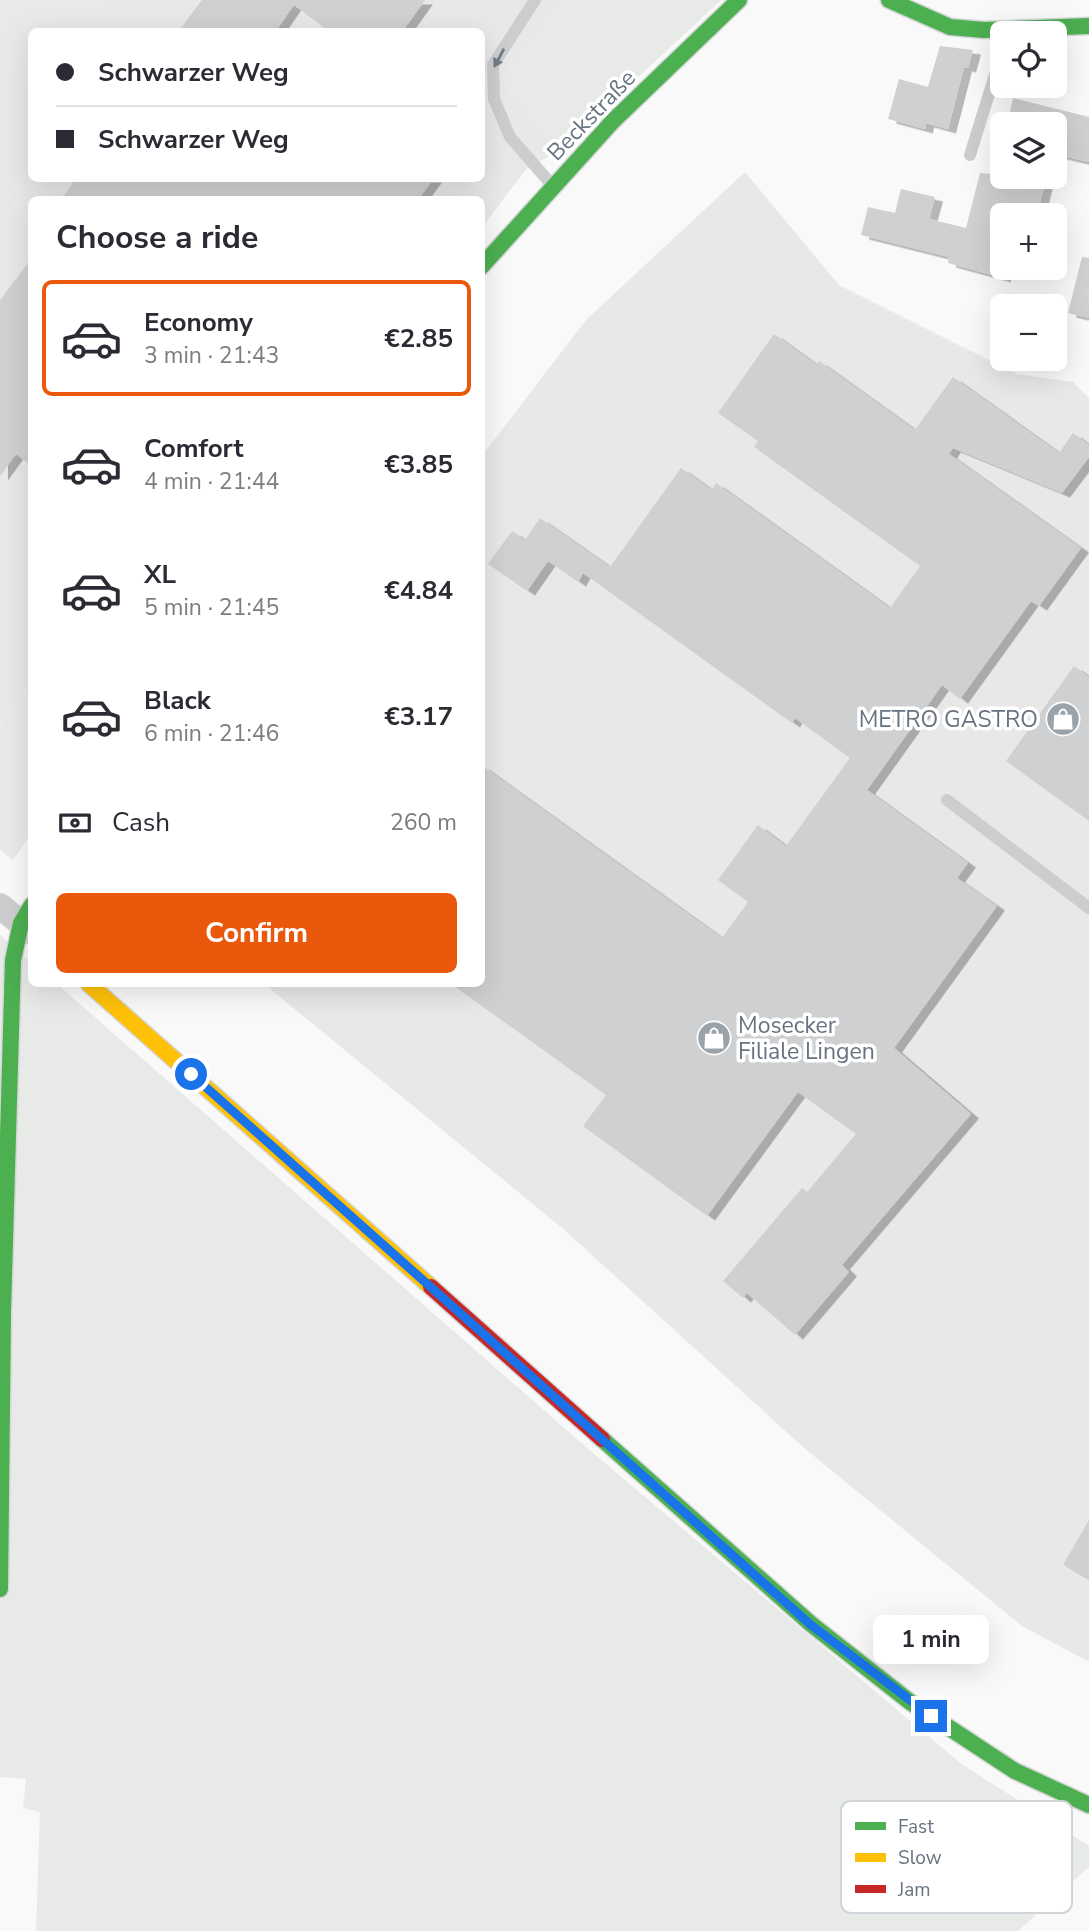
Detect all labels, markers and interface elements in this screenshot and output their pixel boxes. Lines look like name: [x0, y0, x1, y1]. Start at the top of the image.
map controls: [990, 21, 1067, 371]
button: locate: [990, 21, 1067, 98]
one-way arrow: [493, 48, 505, 68]
text: Schwarzer Weg: [98, 55, 289, 90]
street label: Beckstraße: [540, 63, 643, 168]
button: layers: [990, 112, 1067, 189]
text: Schwarzer Weg: [98, 122, 289, 157]
button: +: [990, 203, 1067, 280]
text: Choose a ride: [56, 216, 258, 259]
button: −: [990, 294, 1067, 371]
text: Economy: [144, 305, 253, 340]
icon: car: [60, 307, 123, 370]
text: €2.85: [384, 321, 453, 356]
text: 3 min · 21:43: [144, 340, 279, 371]
text: Comfort: [144, 431, 244, 466]
icon: car: [60, 433, 123, 496]
text: €3.85: [384, 447, 453, 482]
text: 4 min · 21:44: [144, 466, 279, 497]
text: XL: [144, 557, 176, 592]
icon: car: [60, 559, 123, 622]
text: €4.84: [384, 573, 453, 608]
text: 5 min · 21:45: [144, 592, 279, 623]
text: Black: [144, 683, 211, 718]
icon: car: [60, 685, 123, 748]
text: €3.17: [384, 699, 453, 734]
shop icon: METRO GASTRO: [1044, 700, 1082, 738]
place label: METRO GASTRO: [859, 704, 1038, 735]
text: 6 min · 21:46: [144, 718, 279, 749]
icon: cash: [56, 804, 94, 842]
text: Cash: [112, 805, 170, 840]
text: 260 m: [390, 807, 457, 838]
button: Confirm: [56, 893, 457, 973]
place label: Mosecker Filiale Lingen: [738, 1010, 875, 1067]
shop icon: Mosecker Filiale Lingen: [695, 1019, 733, 1057]
route start: [175, 1058, 207, 1090]
callout: 1 min: [873, 1614, 989, 1664]
text: 1 min: [901, 1624, 961, 1655]
route end: [915, 1700, 947, 1732]
legend: [841, 1801, 1072, 1913]
text: Fast: [898, 1814, 934, 1840]
text: Slow: [898, 1845, 942, 1871]
text: Jam: [897, 1877, 931, 1903]

